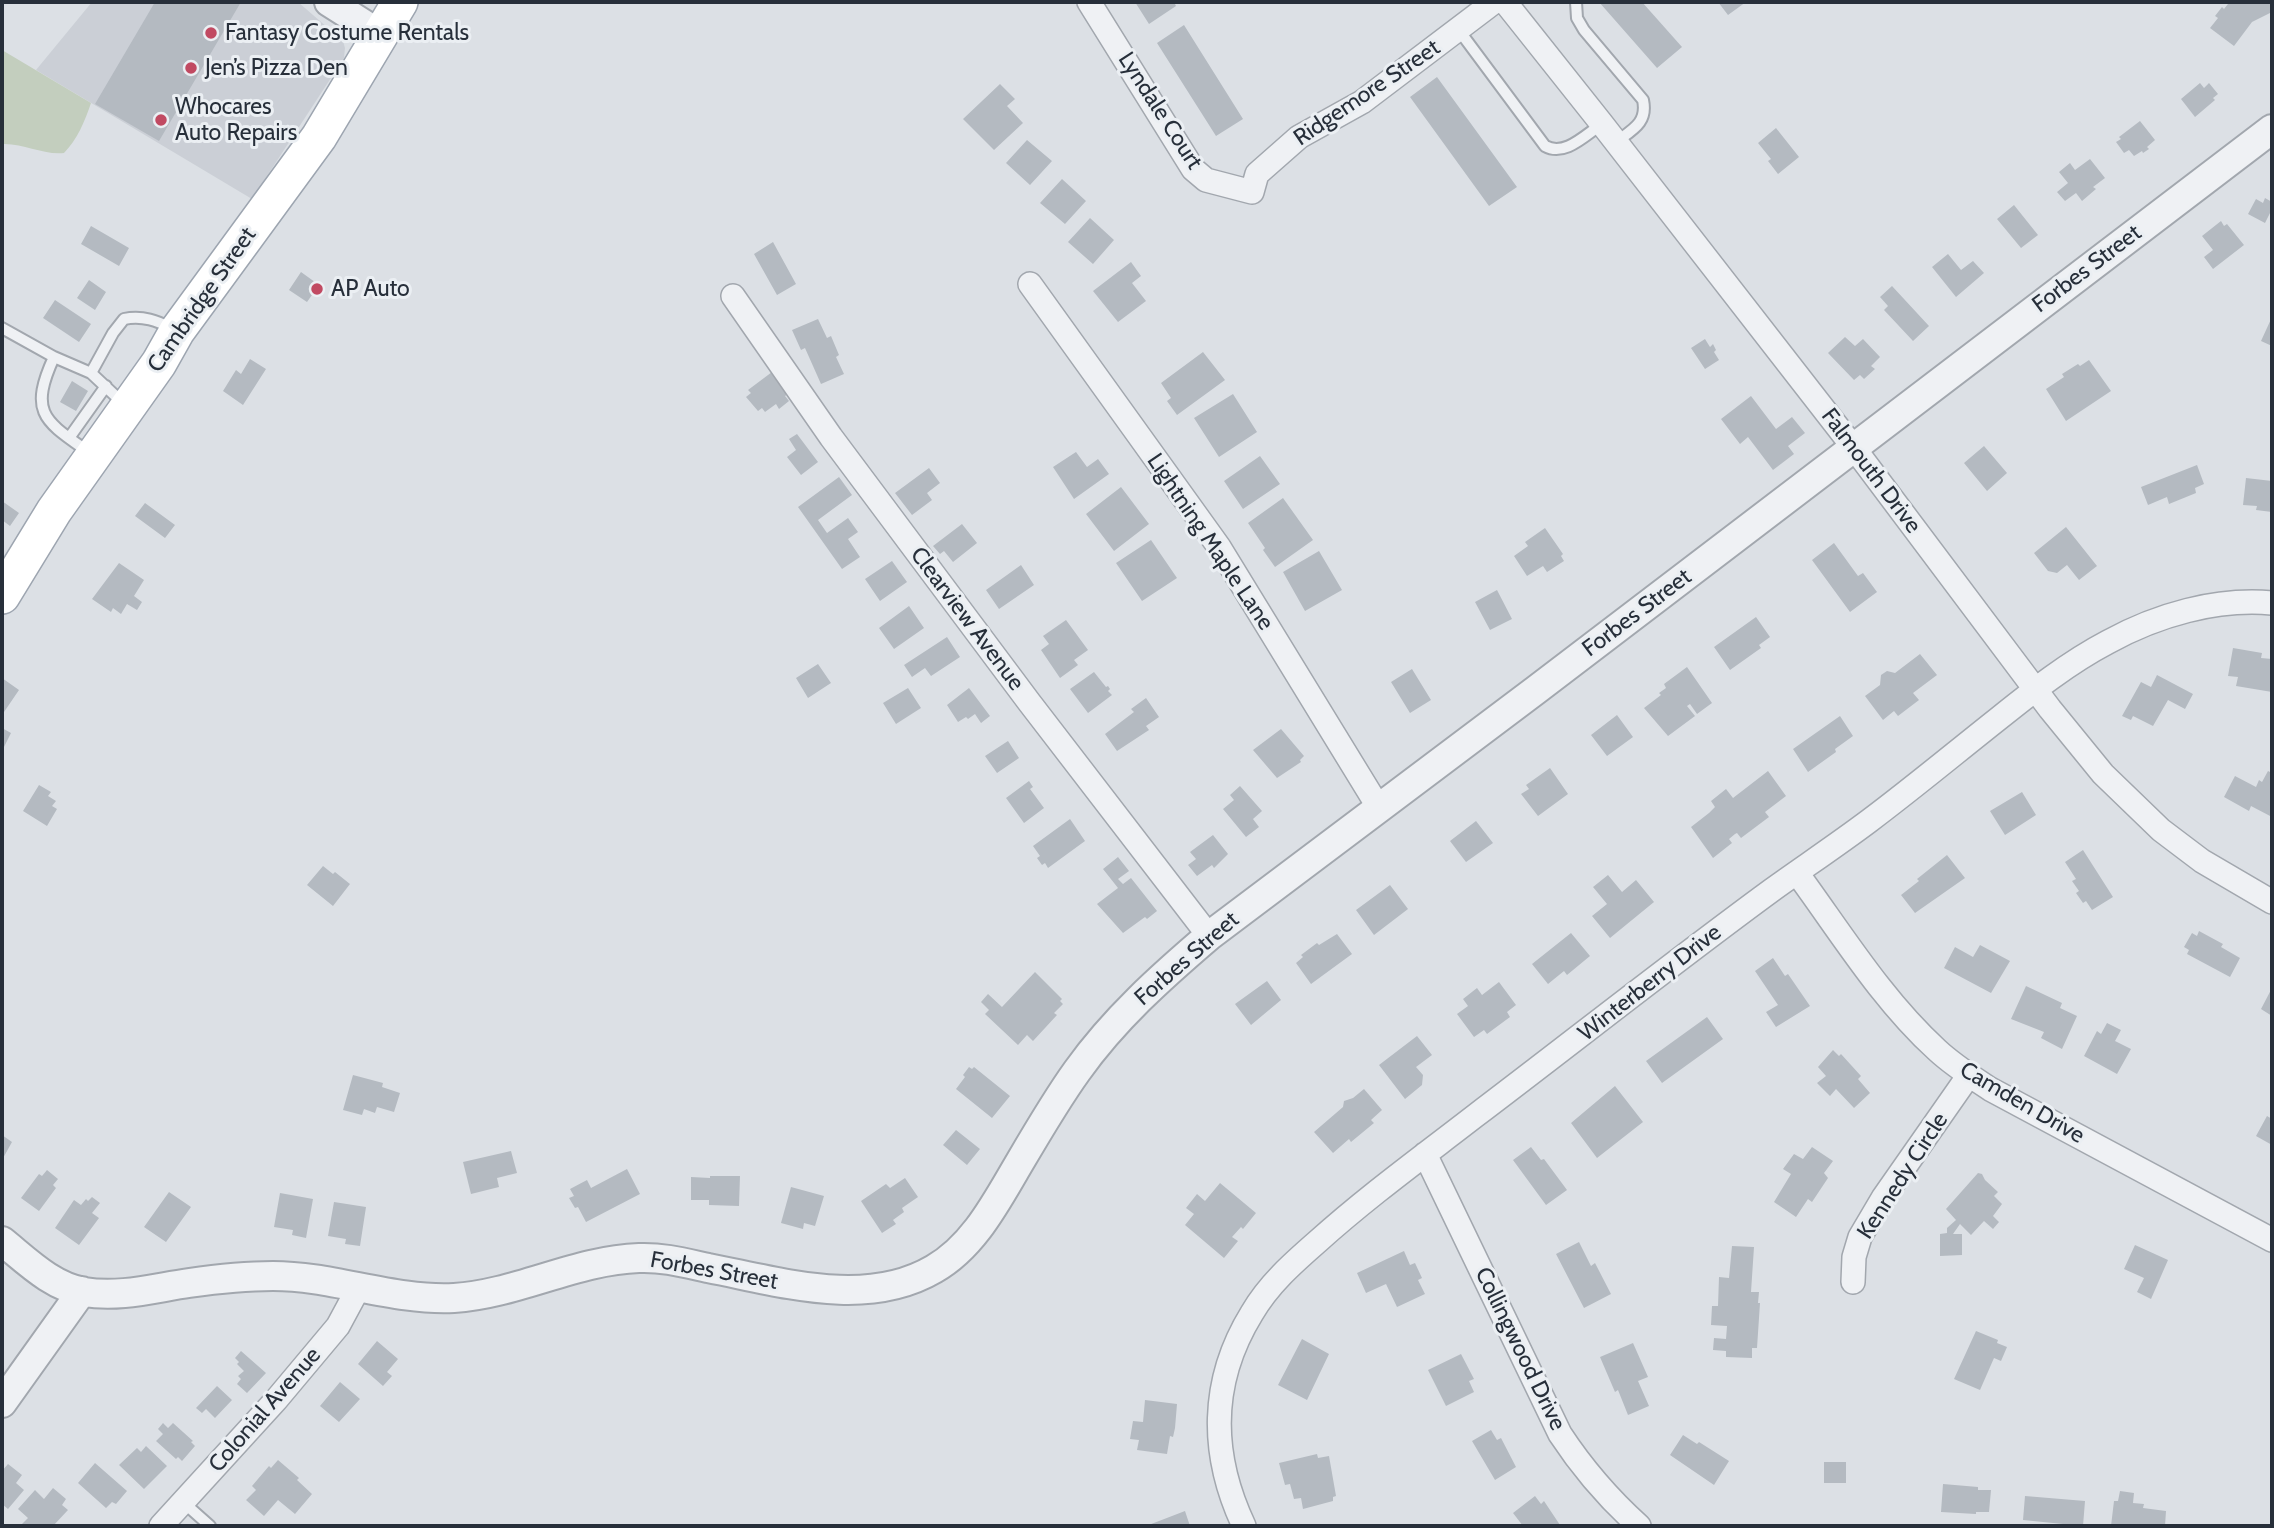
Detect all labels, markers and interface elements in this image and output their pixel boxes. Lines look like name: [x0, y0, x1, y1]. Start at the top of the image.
place label: Fantasy Costume Rentals: [225, 19, 469, 47]
marker: Fantasy Costume Rentals: [203, 25, 219, 41]
street label: Ridgemore Street: [1289, 34, 1445, 152]
street label: Lyndale Court: [1112, 47, 1208, 175]
place label: Jen’s Pizza Den: [205, 54, 348, 82]
marker: Jen’s Pizza Den: [183, 60, 199, 76]
place label: Whocares Auto Repairs: [175, 93, 297, 147]
marker: Whocares Auto Repairs: [153, 112, 169, 128]
street label: Forbes Street: [2027, 219, 2147, 319]
street label: Cambridge Street: [142, 222, 262, 378]
place label: AP Auto: [331, 275, 410, 303]
marker: AP Auto: [309, 281, 325, 297]
street label: Falmouth Drive: [1815, 403, 1927, 539]
street label: Lightning Maple Lane: [1141, 448, 1279, 636]
street label: Clearview Avenue: [904, 542, 1030, 696]
street label: Forbes Street: [1577, 563, 1697, 663]
street label: Forbes Street: [1129, 906, 1245, 1012]
street label: Winterberry Drive: [1573, 919, 1727, 1047]
street label: Camden Drive: [1955, 1056, 2089, 1150]
street label: Kennedy Circle: [1852, 1108, 1954, 1244]
street label: Forbes Street: [648, 1246, 780, 1296]
street label: Collingwood Drive: [1469, 1263, 1571, 1435]
street label: Colonial Avenue: [203, 1342, 327, 1478]

